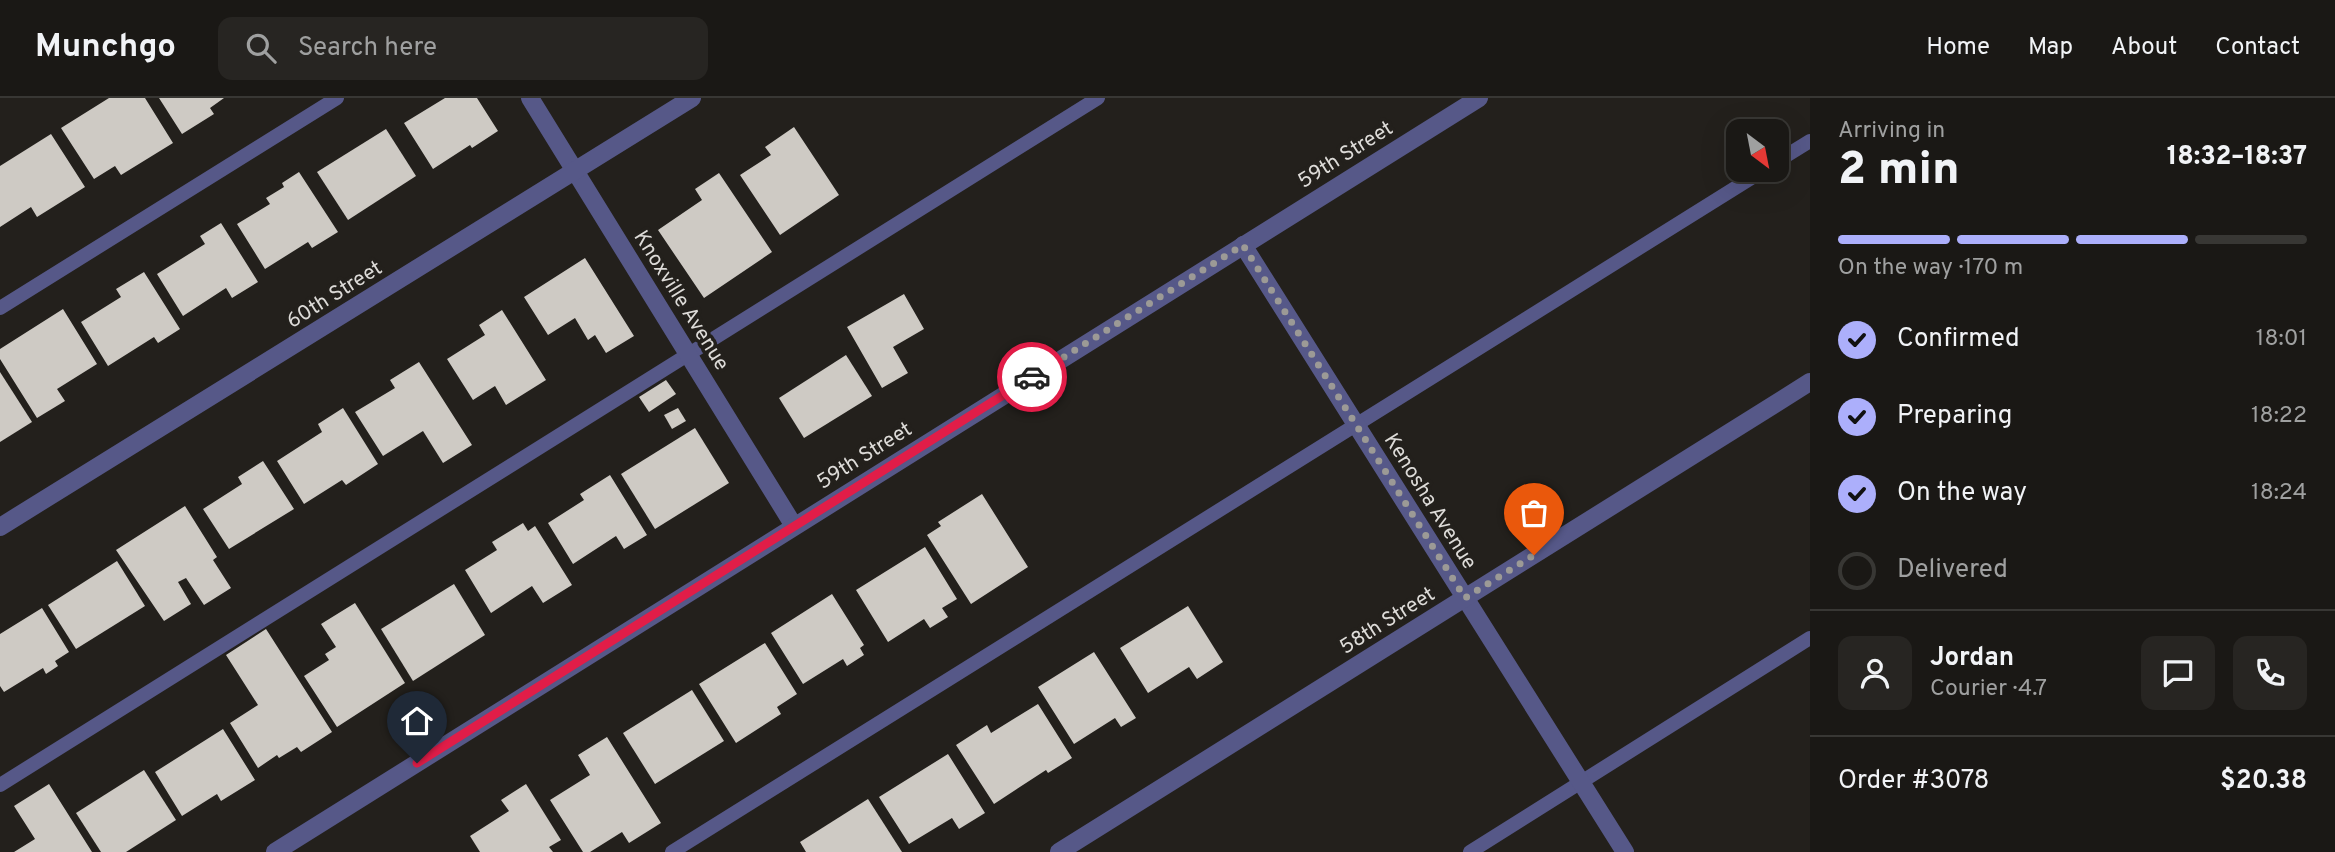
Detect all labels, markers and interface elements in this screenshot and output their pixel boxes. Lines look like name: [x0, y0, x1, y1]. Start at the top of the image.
search box: [218, 17, 708, 80]
text: Munchgo: [35, 27, 176, 69]
icon: search: [242, 29, 280, 67]
text: Search here: [298, 32, 437, 65]
text: Home: [1926, 33, 1990, 63]
text: Map: [2028, 33, 2073, 63]
text: About: [2111, 33, 2177, 63]
text: Contact: [2215, 33, 2300, 63]
street label: 59th Street: [1293, 115, 1399, 195]
text: Arriving in: [1838, 117, 1945, 146]
north arrow: [1726, 119, 1788, 182]
map controls: [1726, 119, 1789, 182]
text: 18:32–18:37: [2167, 141, 2307, 174]
text: 2 min: [1838, 142, 1960, 201]
street label: Knoxville Avenue: [627, 226, 735, 376]
text: On the way · 170 m: [1838, 254, 2023, 283]
street label: 60th Street: [282, 255, 388, 335]
icon: check: [1838, 321, 1876, 359]
text: Confirmed: [1897, 323, 2020, 356]
text: 18:01: [2256, 325, 2307, 354]
courier: [997, 342, 1067, 412]
icon: car: [1013, 358, 1051, 396]
icon: check: [1838, 398, 1876, 436]
text: Preparing: [1897, 400, 2012, 433]
text: 18:22: [2251, 402, 2307, 431]
street label: 59th Street: [812, 416, 918, 496]
street label: Kenosha Avenue: [1377, 429, 1482, 575]
icon: check: [1838, 475, 1876, 513]
text: On the way: [1897, 477, 2027, 510]
text: 18:24: [2251, 479, 2307, 508]
pin: [1504, 483, 1564, 555]
icon: bag: [1515, 494, 1553, 532]
text: Delivered: [1897, 554, 2008, 587]
street label: 58th Street: [1335, 581, 1441, 661]
button: person: [1838, 636, 1912, 710]
button: chat: [2141, 636, 2215, 710]
button: phone: [2233, 636, 2307, 710]
text: Jordan: [1930, 642, 2014, 675]
text: Courier · 4.7: [1930, 675, 2047, 704]
pin: [387, 691, 447, 763]
icon: home: [398, 702, 436, 740]
text: Order #3078: [1838, 765, 1989, 798]
text: $20.38: [2220, 765, 2307, 798]

